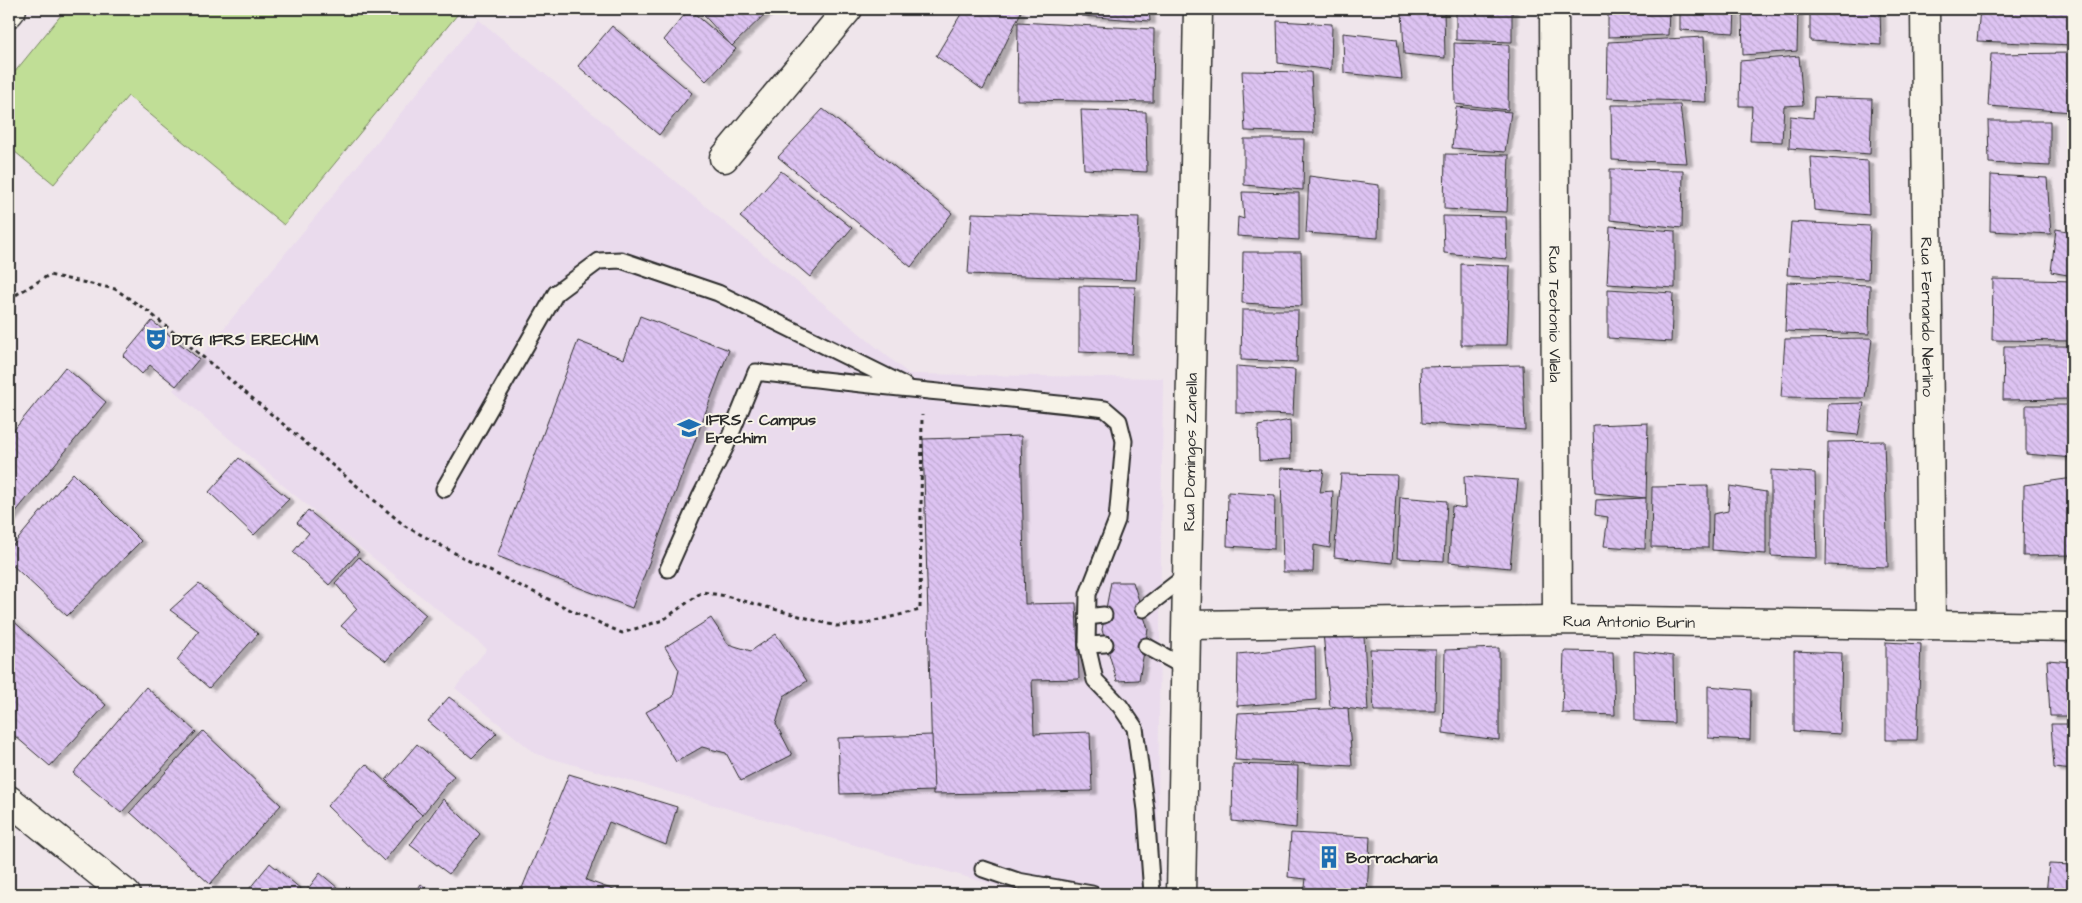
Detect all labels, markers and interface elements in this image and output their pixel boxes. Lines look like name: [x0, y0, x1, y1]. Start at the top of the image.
street label: Rua Fernando Nerlino: [1915, 237, 1939, 397]
street label: Rua Teotonio Vilela: [1543, 245, 1566, 383]
theatre icon: DTG IFRS ERECHIM: [143, 326, 169, 352]
place label: DTG IFRS ERECHIM: [172, 329, 318, 351]
street label: Rua Domingos Zanella: [1178, 373, 1203, 532]
place label: IFRS - Campus Erechim: [706, 409, 816, 449]
school or university icon: IFRS - Campus Erechim: [676, 415, 702, 441]
street label: Rua Antonio Burin: [1563, 610, 1695, 634]
building icon: Borracharia: [1316, 844, 1342, 870]
place label: Borracharia: [1346, 847, 1439, 869]

